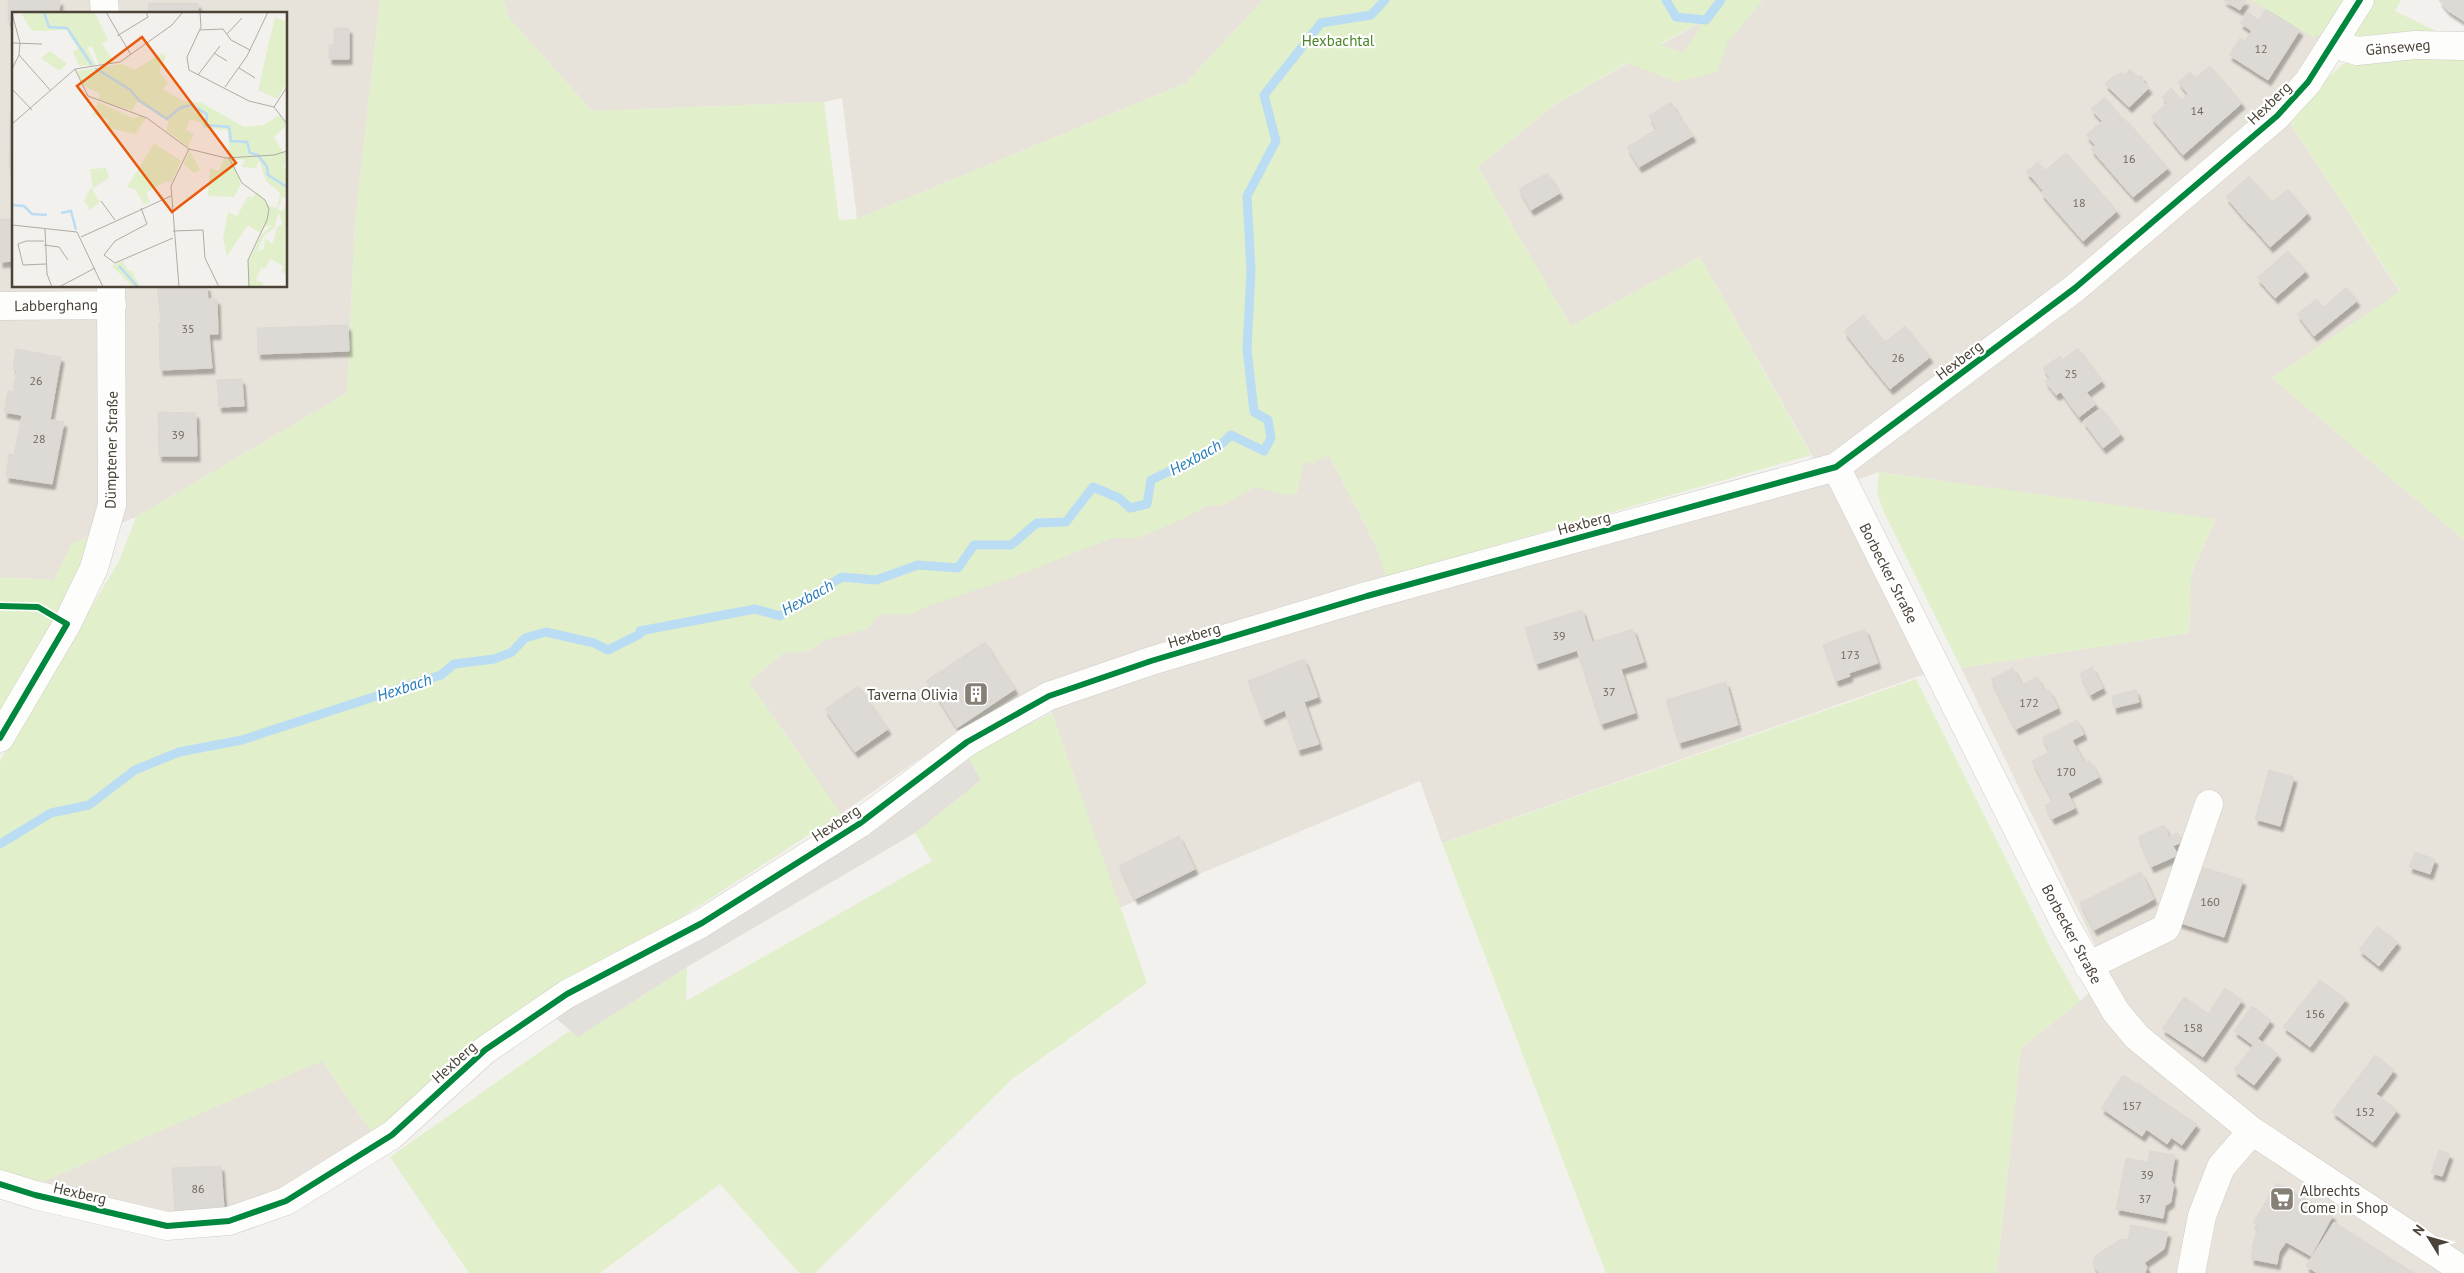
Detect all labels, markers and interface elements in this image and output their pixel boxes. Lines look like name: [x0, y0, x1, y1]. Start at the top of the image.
inset map: [12, 12, 288, 288]
park label: Hexbachtal: [1302, 31, 1375, 50]
street label: Gänseweg: [2365, 35, 2431, 59]
house number: 12: [2254, 41, 2268, 56]
street label: Hexberg: [2243, 77, 2295, 129]
house number: 14: [2190, 103, 2204, 118]
house number: 16: [2122, 151, 2136, 166]
house number: 18: [2072, 195, 2086, 210]
street label: Labberghang: [14, 295, 98, 315]
house number: 35: [181, 321, 195, 336]
street label: Hexberg: [1932, 336, 1986, 384]
house number: 26: [1891, 350, 1905, 365]
house number: 25: [2064, 366, 2078, 381]
house number: 26: [29, 373, 43, 388]
street label: Dümptener Straße: [100, 391, 122, 509]
house number: 39: [171, 427, 185, 442]
house number: 28: [32, 431, 46, 446]
water label: Hexbach: [1165, 435, 1225, 479]
street label: Hexberg: [1555, 507, 1613, 539]
street label: Borbecker Straße: [1856, 520, 1922, 626]
water label: Hexbach: [777, 575, 837, 619]
street label: Hexberg: [1165, 618, 1223, 652]
house number: 39: [1552, 628, 1566, 643]
house number: 173: [1840, 647, 1860, 662]
water label: Hexbach: [374, 669, 434, 705]
building icon: Taverna Olivia: [963, 681, 989, 707]
house number: 37: [1602, 684, 1616, 699]
place label: Taverna Olivia: [867, 685, 958, 704]
house number: 172: [2019, 695, 2039, 710]
house number: 170: [2056, 764, 2076, 779]
street label: Hexberg: [808, 800, 864, 846]
street label: Borbecker Straße: [2038, 881, 2106, 987]
house number: 160: [2200, 894, 2220, 909]
house number: 156: [2305, 1006, 2325, 1021]
house number: 158: [2183, 1020, 2203, 1035]
street label: Hexberg: [428, 1037, 480, 1087]
house number: 157: [2122, 1098, 2142, 1113]
house number: 152: [2355, 1104, 2375, 1119]
house number: 39: [2140, 1167, 2154, 1182]
street label: Hexberg: [52, 1178, 108, 1208]
house number: 86: [191, 1181, 205, 1196]
place label: Albrechts Come in Shop: [2300, 1181, 2388, 1217]
supermarket icon: Albrechts Come in Shop: [2269, 1186, 2295, 1212]
house number: 37: [2138, 1191, 2152, 1206]
north arrow: [2404, 1213, 2454, 1263]
text: N: [2409, 1221, 2429, 1239]

